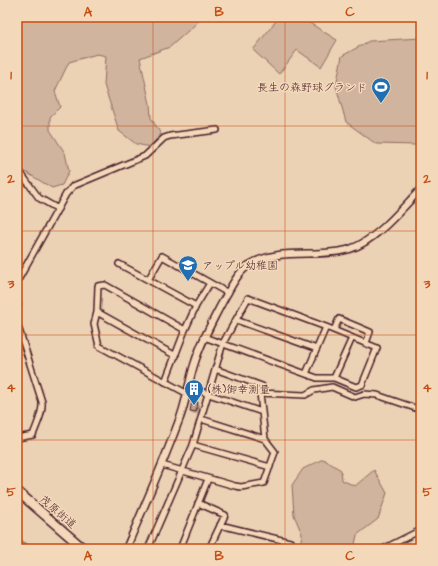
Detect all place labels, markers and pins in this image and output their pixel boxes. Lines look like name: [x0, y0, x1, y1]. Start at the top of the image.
sports icon: 長生の森野球グランド: [370, 76, 392, 104]
place label: 長生の森野球グランド: [257, 80, 367, 95]
school or university icon: アップル幼稚園: [177, 254, 199, 282]
place label: アップル幼稚園: [202, 258, 278, 273]
building icon: (株)御幸測量: [183, 378, 205, 406]
place label: (株)御幸測量: [208, 382, 270, 397]

